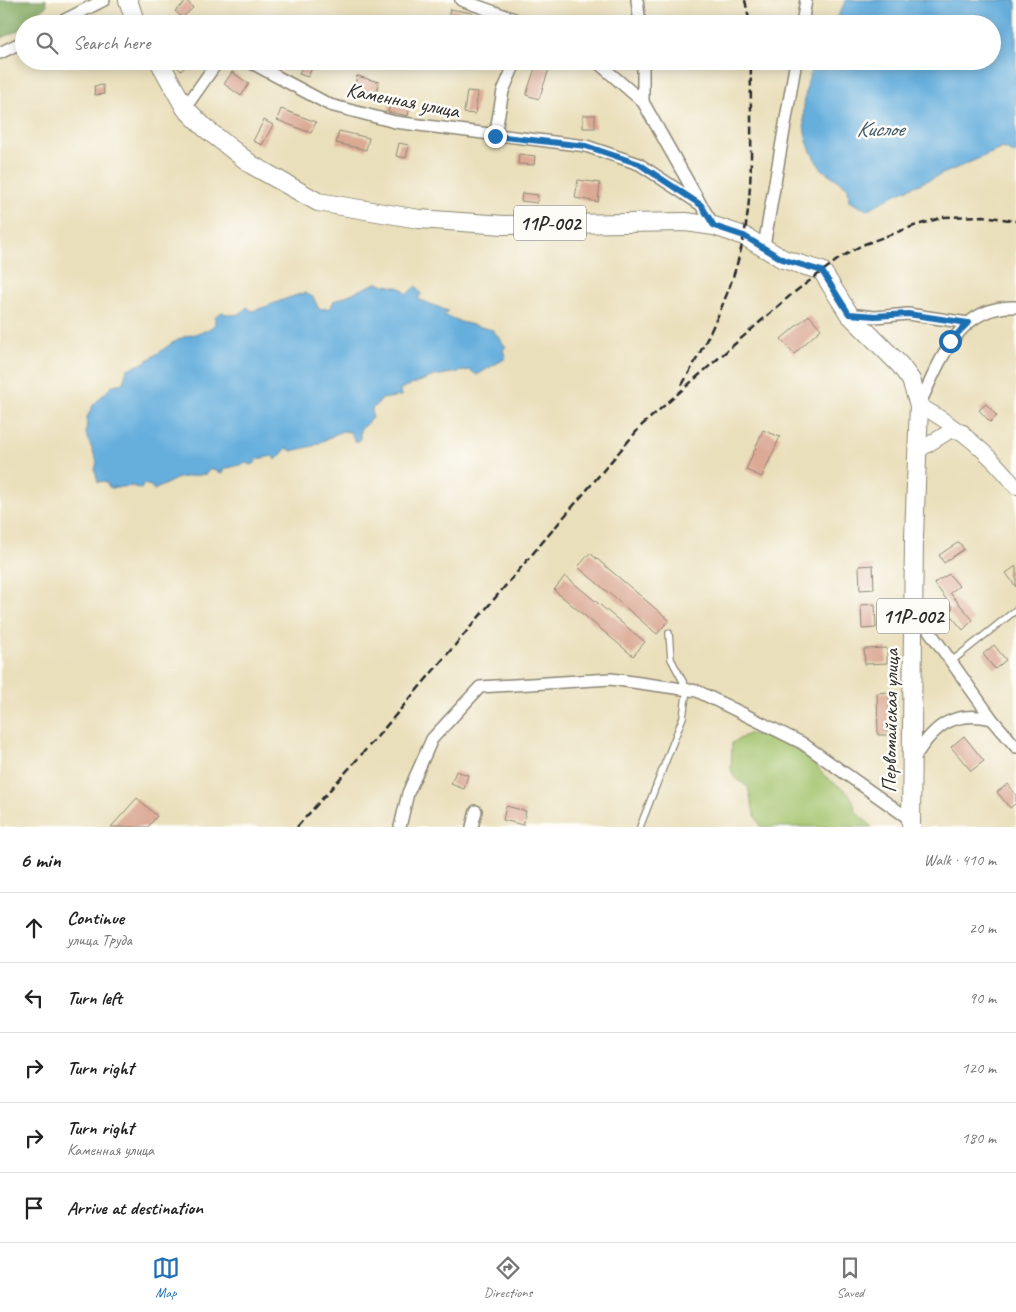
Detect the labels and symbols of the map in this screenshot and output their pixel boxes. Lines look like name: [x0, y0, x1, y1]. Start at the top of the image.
street label: Каменная улица: [344, 76, 463, 124]
water label: Кислое: [857, 115, 906, 143]
route end: [484, 125, 507, 148]
road number: 11Р-002: [514, 206, 586, 240]
route start: [939, 330, 962, 353]
road number: 11Р-002: [877, 598, 949, 634]
street label: Первомайская улица: [876, 647, 904, 793]

